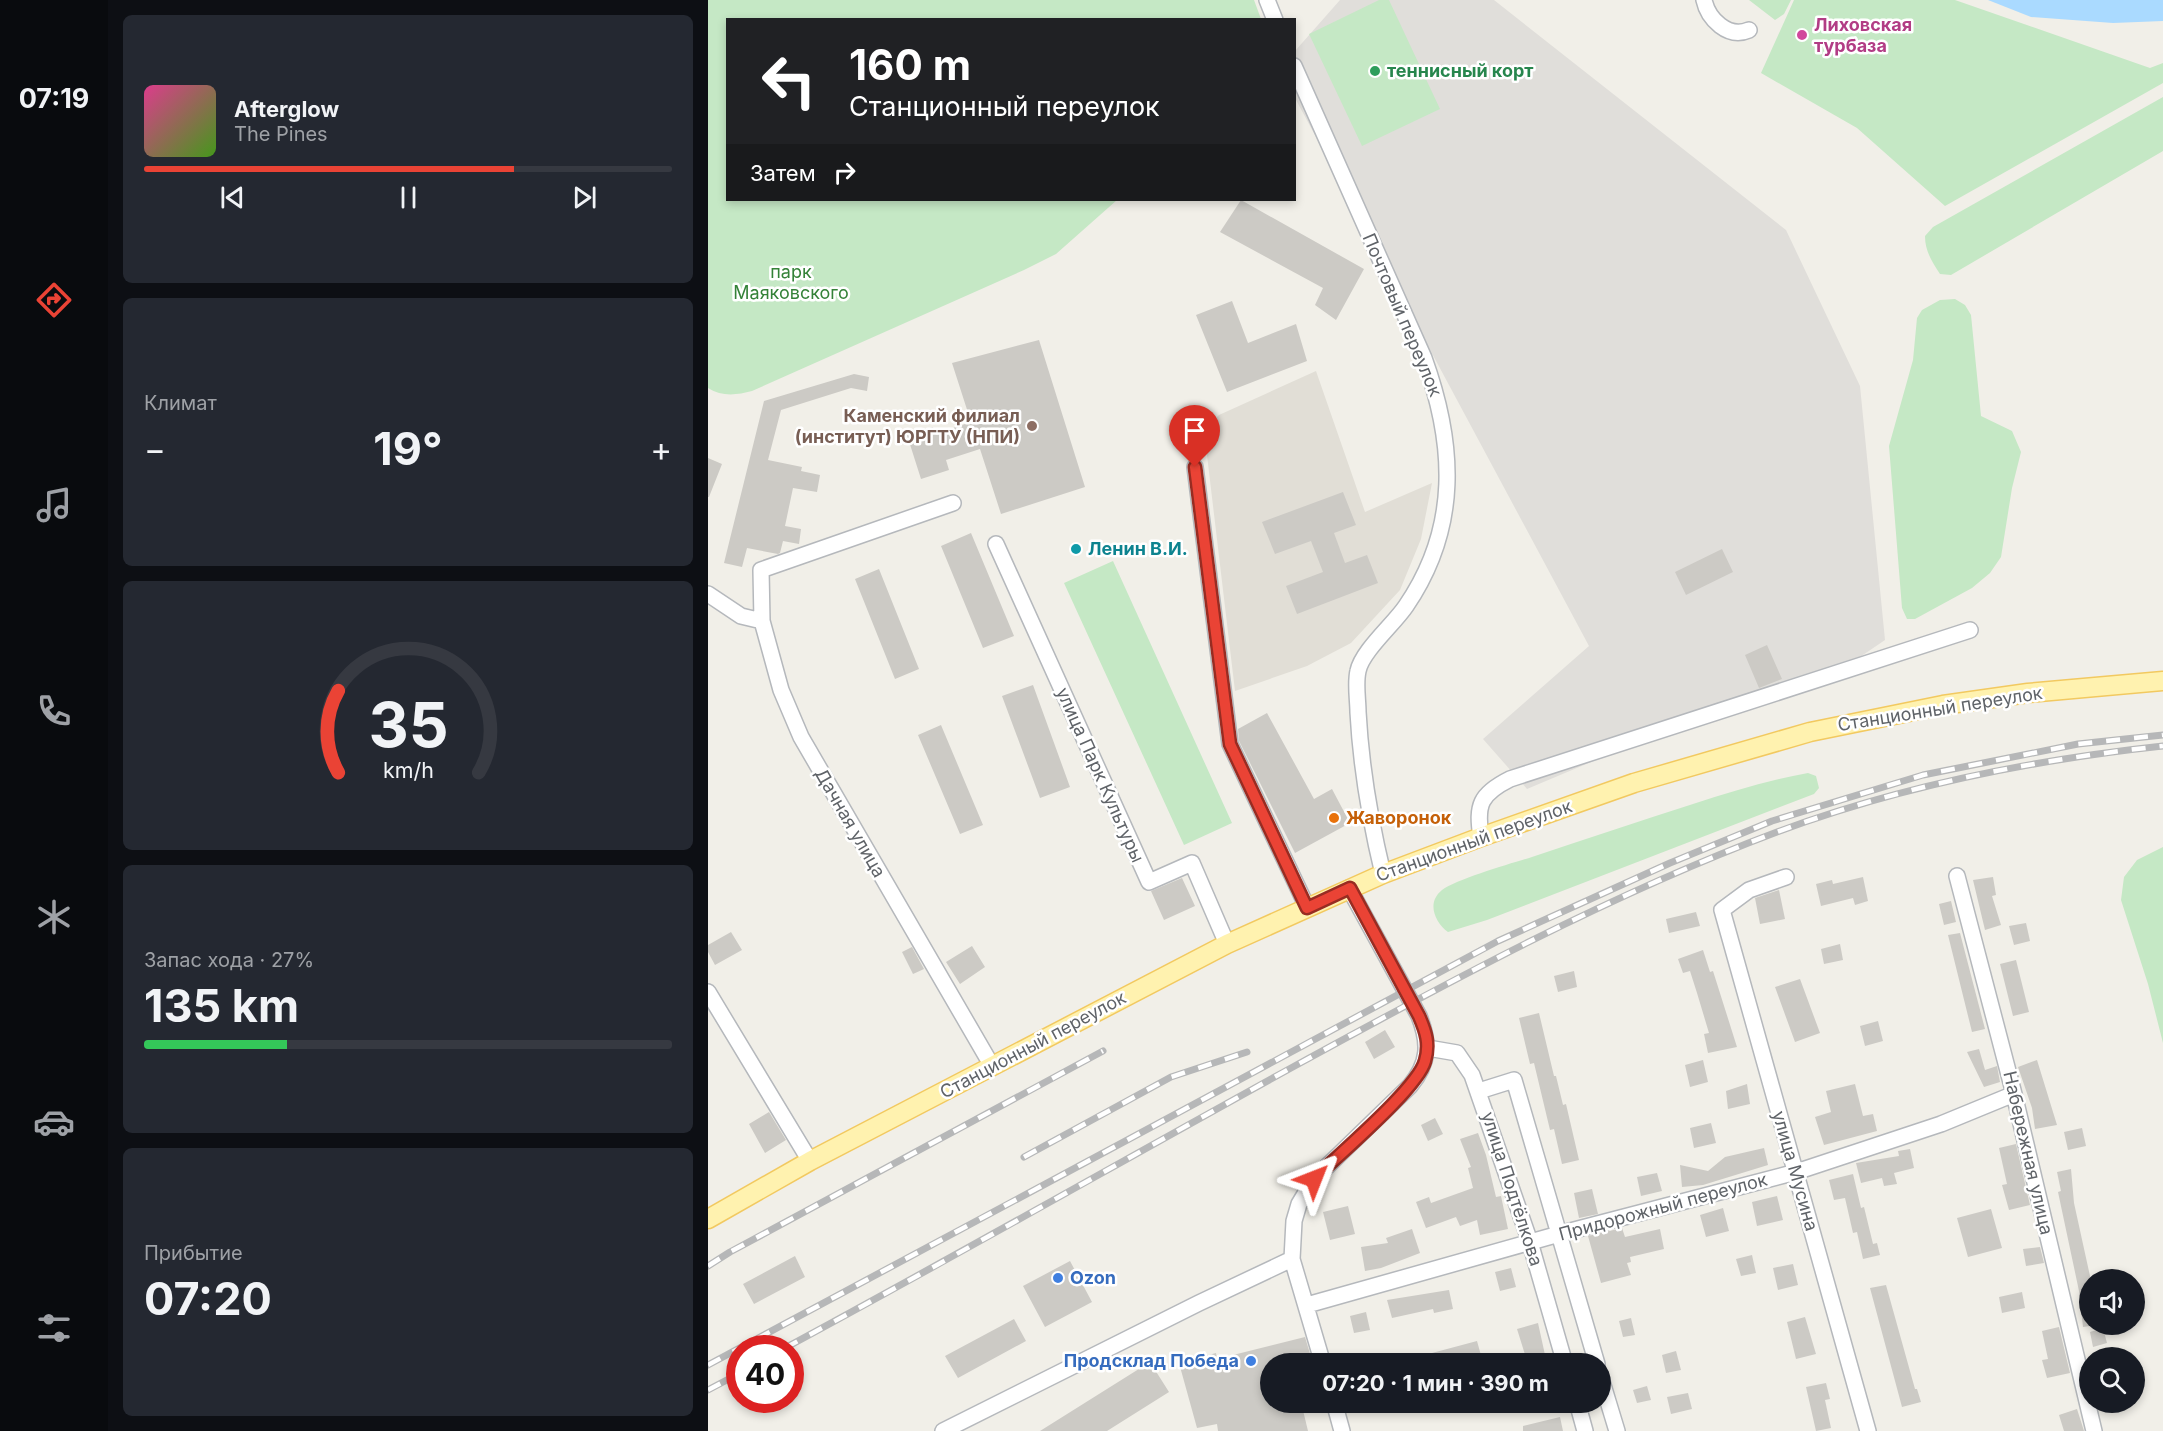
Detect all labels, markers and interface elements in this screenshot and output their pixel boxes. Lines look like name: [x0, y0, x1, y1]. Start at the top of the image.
place label: Лиховская турбаза: [1814, 14, 1912, 56]
marker: Лиховская турбаза: [1795, 28, 1809, 42]
text: 160 m: [849, 39, 971, 90]
icon: left: [750, 42, 828, 120]
place label: теннисный корт: [1387, 60, 1534, 81]
marker: теннисный корт: [1368, 64, 1382, 78]
text: 07:19: [19, 82, 89, 115]
text: Станционный переулок: [849, 90, 1160, 123]
text: Afterglow: [234, 96, 339, 122]
text: The Pines: [234, 122, 328, 146]
icon: right: [828, 156, 861, 189]
text: Затем: [750, 160, 816, 186]
icon: previous: [216, 181, 249, 214]
icon: pause: [392, 181, 425, 214]
icon: next: [568, 181, 601, 214]
street label: Почтовый переулок: [1359, 230, 1446, 400]
park label: парк Маяковского: [733, 261, 849, 303]
icon: directions: [33, 279, 75, 321]
text: Климат: [144, 391, 217, 415]
place label: Каменский филиал (институт) ЮРГТУ (НПИ): [795, 405, 1020, 447]
pin: [1169, 405, 1220, 467]
icon: arrive: [1178, 414, 1211, 447]
marker: Каменский филиал (институт) ЮРГТУ (НПИ): [1025, 419, 1039, 433]
text: 19°: [373, 421, 443, 476]
text: −: [144, 429, 166, 469]
text: +: [650, 429, 672, 469]
icon: music: [33, 484, 75, 526]
place label: Ленин В.И.: [1088, 538, 1188, 559]
marker: Ленин В.И.: [1069, 542, 1083, 556]
street label: Станционный переулок: [1836, 682, 2044, 735]
street label: улица Парк Культуры: [1052, 684, 1149, 866]
text: 35: [368, 687, 448, 762]
icon: phone: [33, 690, 75, 732]
text: km/h: [383, 757, 433, 783]
street label: Дачная улица: [811, 765, 890, 881]
street label: Станционный переулок: [1373, 795, 1575, 886]
place label: Жаворонок: [1346, 807, 1452, 828]
marker: Жаворонок: [1327, 811, 1341, 825]
icon: climate: [33, 896, 75, 938]
text: Запас хода · 27%: [144, 948, 314, 972]
text: 135 km: [144, 978, 299, 1033]
street label: Станционный переулок: [936, 987, 1129, 1102]
street label: Набережная улица: [1999, 1069, 2058, 1237]
icon: car: [33, 1101, 75, 1143]
street label: улица Мусина: [1768, 1108, 1823, 1233]
street label: улица Подтёлкова: [1478, 1109, 1547, 1269]
position arrow: [1282, 1147, 1346, 1211]
street label: Придорожный переулок: [1556, 1168, 1770, 1245]
text: Прибытие: [144, 1241, 243, 1265]
place label: Ozon: [1070, 1267, 1116, 1288]
map controls: [2079, 1269, 2145, 1413]
button: sound: [2079, 1269, 2145, 1335]
text: 07:20: [144, 1271, 272, 1326]
marker: Ozon: [1051, 1271, 1065, 1285]
icon: filters: [33, 1307, 75, 1349]
speed limit sign: 40: [726, 1335, 804, 1413]
button: search: [2079, 1347, 2145, 1413]
place label: Продсклад Победа: [1064, 1350, 1239, 1371]
marker: Продсклад Победа: [1244, 1354, 1258, 1368]
text: 07:20 · 1 мин · 390 m: [1322, 1370, 1549, 1396]

